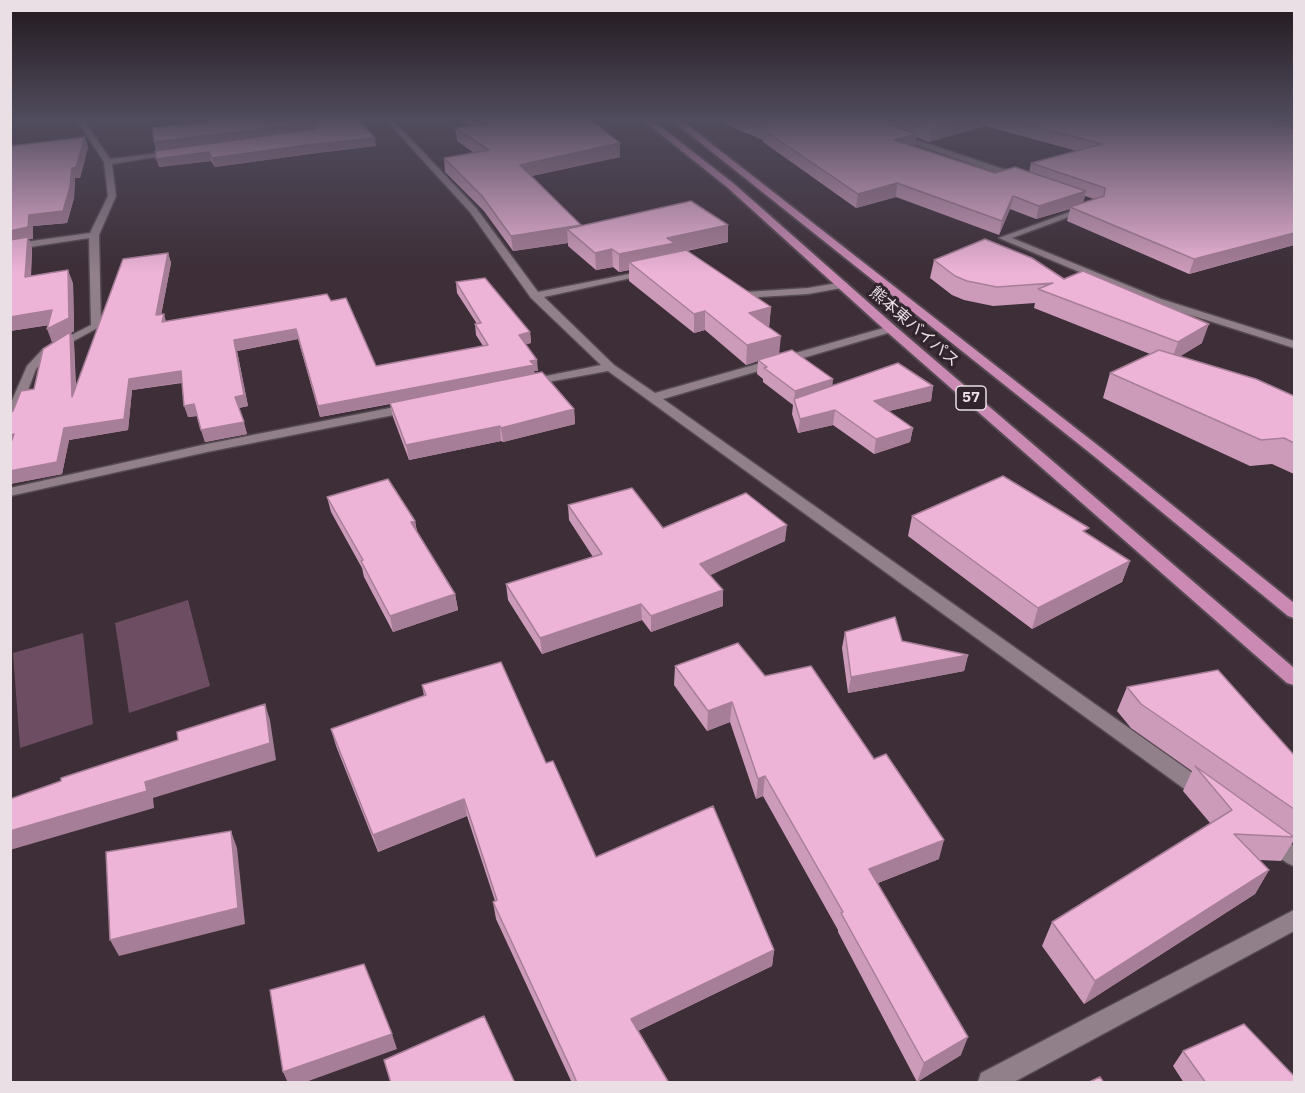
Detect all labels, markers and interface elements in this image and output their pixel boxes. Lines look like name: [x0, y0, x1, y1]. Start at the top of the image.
street label: 熊本東バイパス: [865, 283, 963, 371]
road number: 57: [956, 386, 986, 410]

